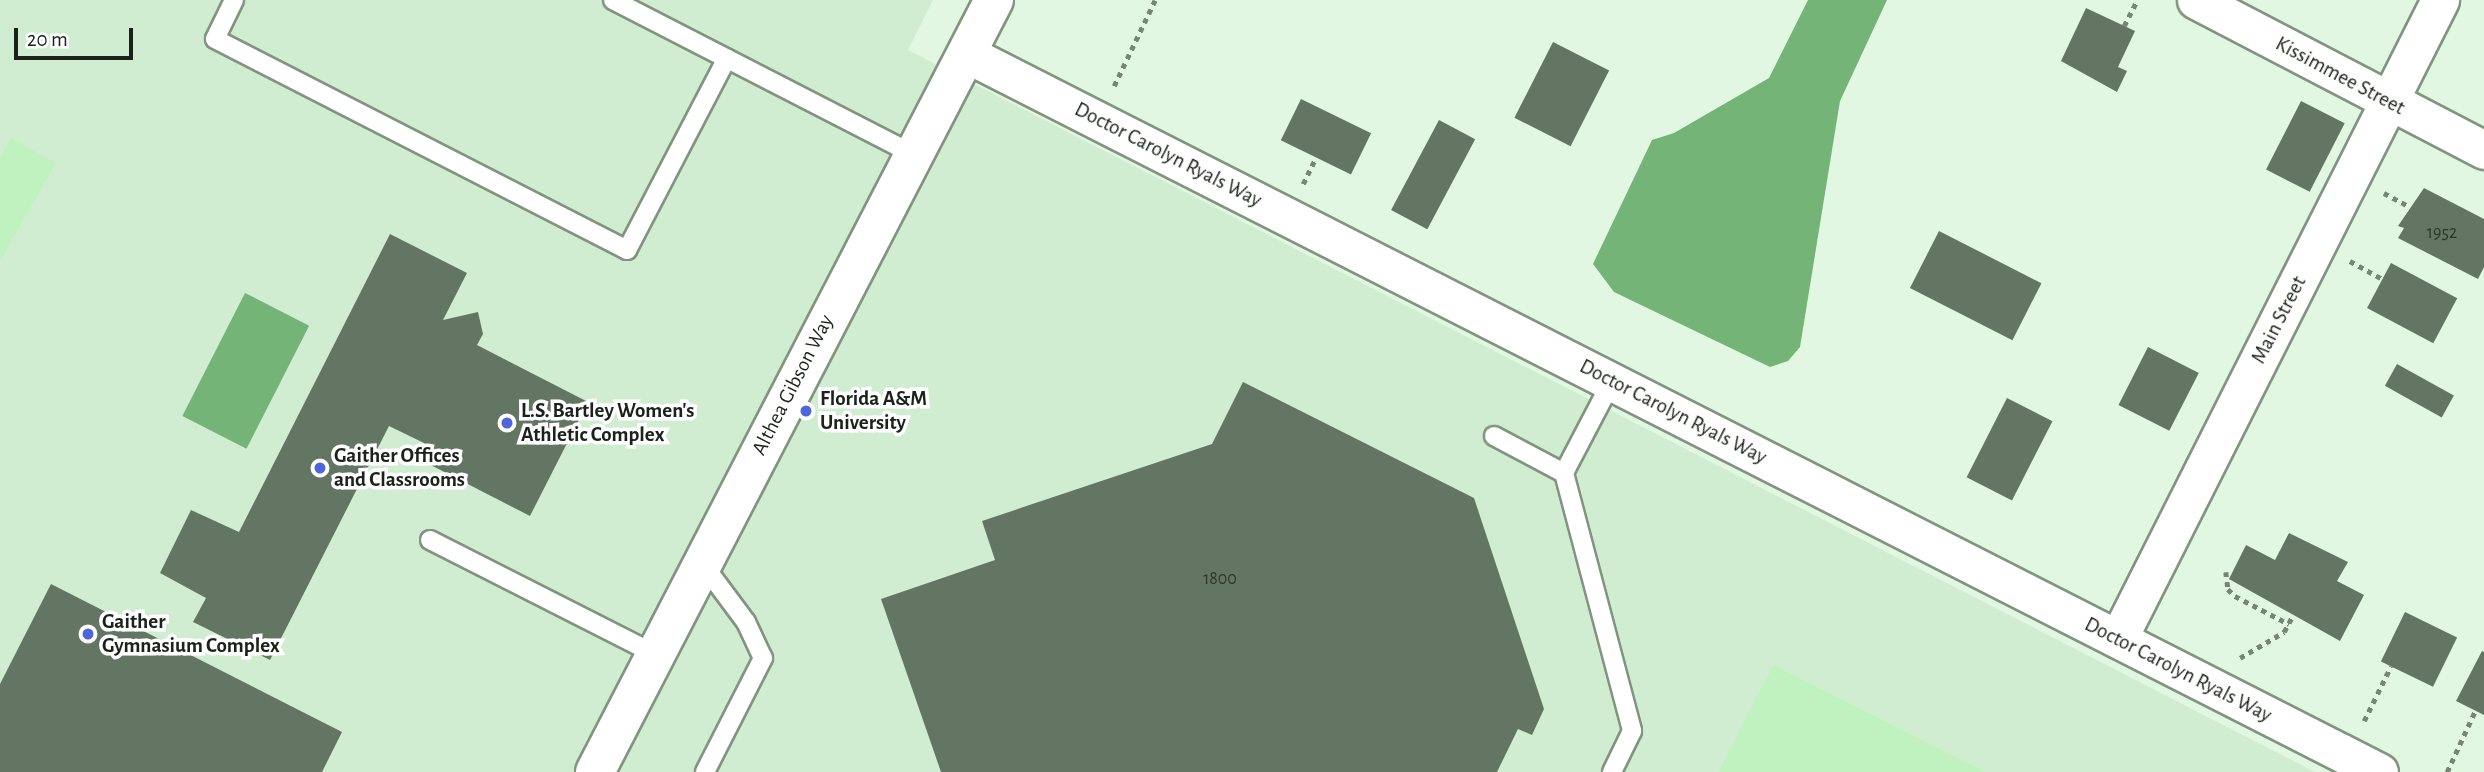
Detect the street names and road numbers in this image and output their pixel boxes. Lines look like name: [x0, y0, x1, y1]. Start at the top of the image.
street label: Kissimmee Street: [2271, 31, 2409, 121]
street label: Doctor Carolyn Ryals Way: [1070, 97, 1266, 213]
street label: Main Street: [2246, 272, 2312, 368]
street label: Althea Gibson Way: [747, 310, 839, 460]
street label: Doctor Carolyn Ryals Way: [1575, 354, 1771, 470]
street label: Doctor Carolyn Ryals Way: [2080, 612, 2276, 728]

